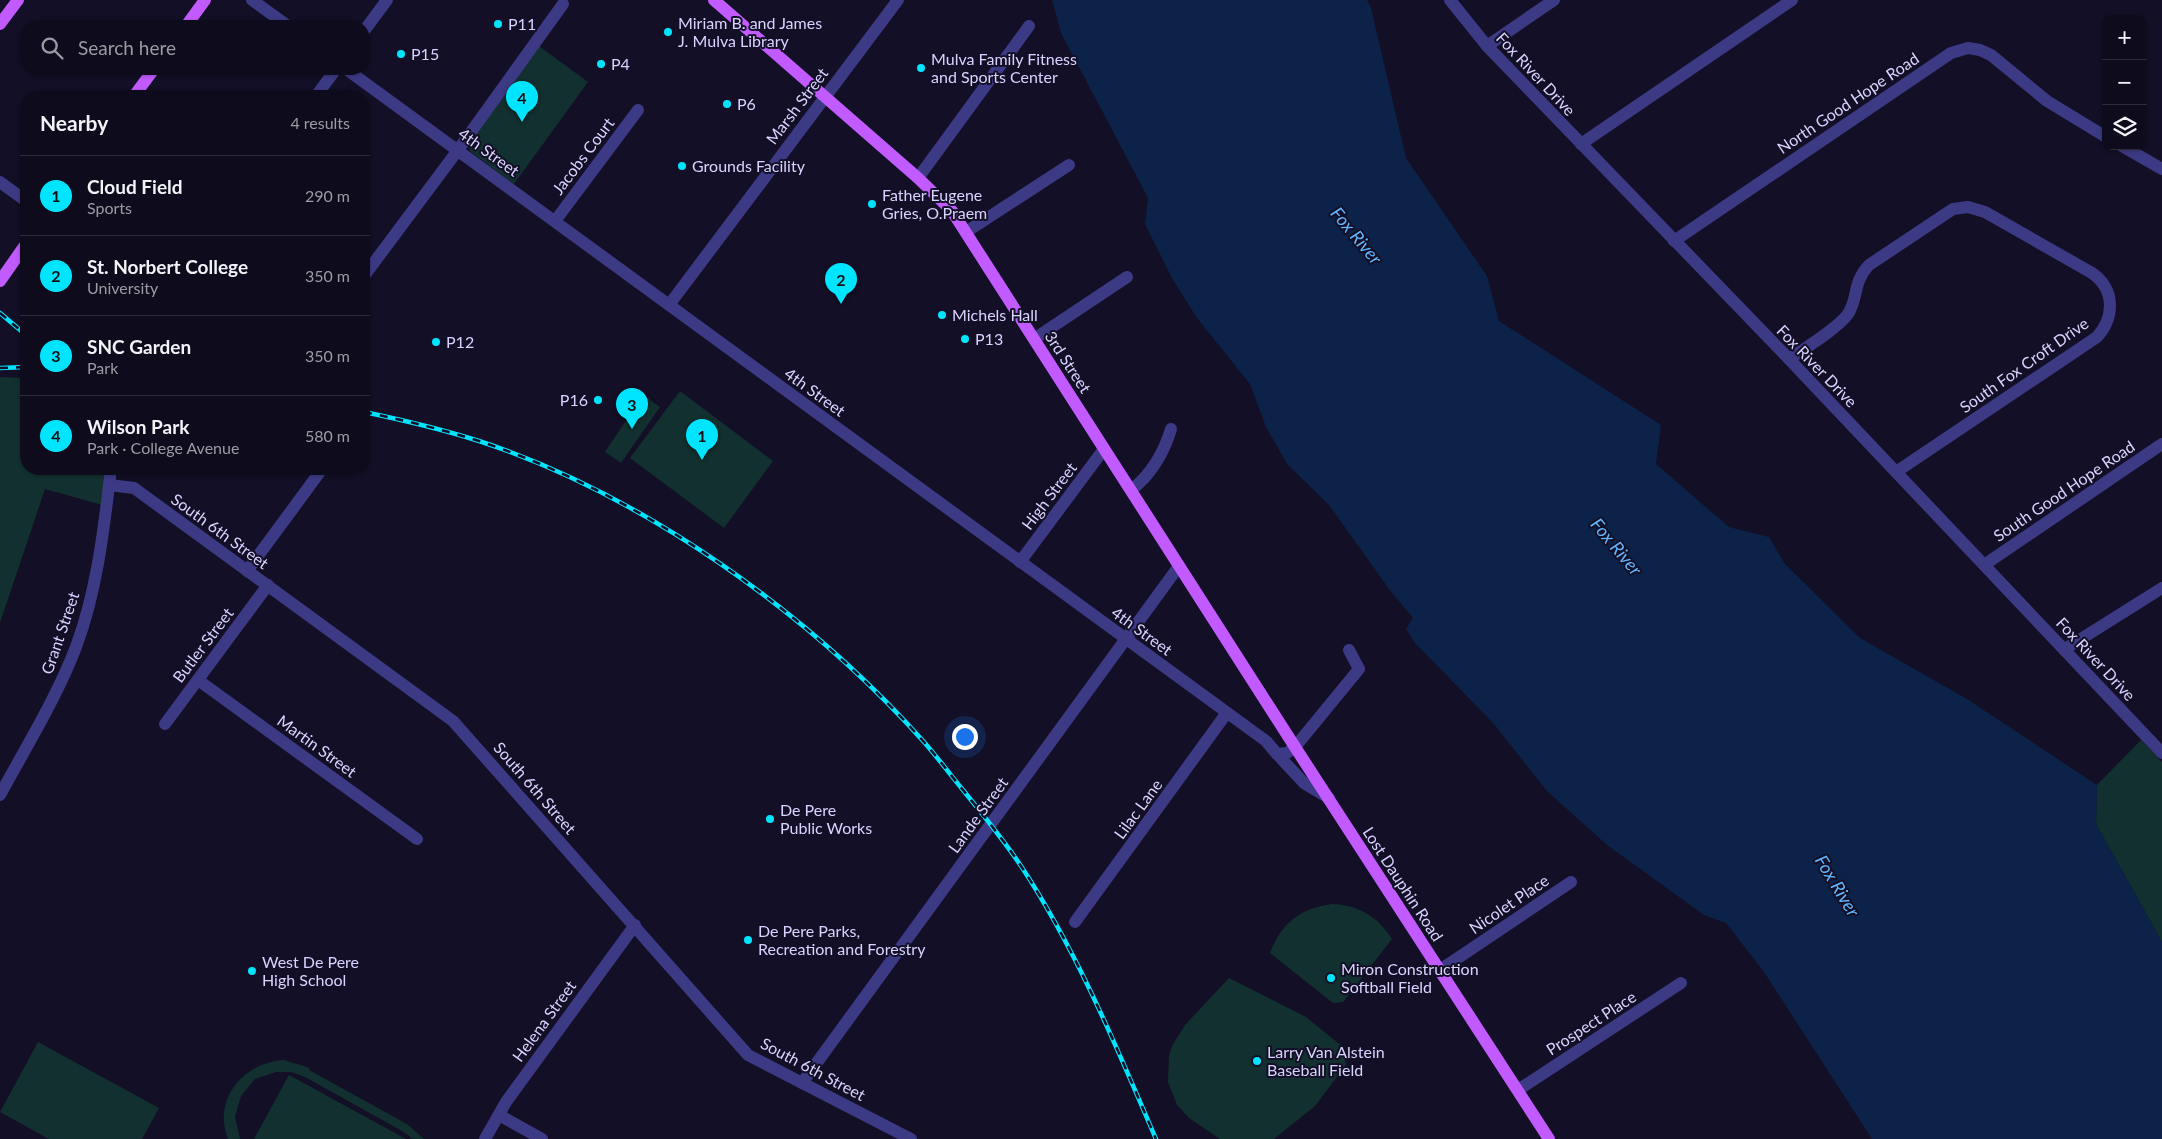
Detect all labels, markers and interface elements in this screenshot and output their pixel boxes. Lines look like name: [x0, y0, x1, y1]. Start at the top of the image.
place label: Miriam B. and James J. Mulva Library: [678, 13, 822, 50]
place label: P11: [508, 14, 536, 33]
map controls: [2102, 15, 2147, 150]
button: +: [2102, 15, 2147, 60]
marker: P11: [492, 18, 504, 30]
search box: [20, 20, 370, 75]
marker: Miriam B. and James J. Mulva Library: [662, 26, 674, 38]
street label: Fox River Drive: [1493, 28, 1580, 119]
icon: search: [38, 34, 66, 62]
text: Search here: [78, 36, 176, 59]
place label: P15: [411, 44, 439, 63]
marker: P15: [395, 48, 407, 60]
street label: North Good Hope Road: [1773, 48, 1922, 157]
place label: Mulva Family Fitness and Sports Center: [931, 49, 1077, 86]
place label: P4: [611, 54, 630, 73]
marker: P4: [595, 58, 607, 70]
button: −: [2102, 60, 2147, 105]
marker: Mulva Family Fitness and Sports Center: [915, 62, 927, 74]
street label: Marsh Street: [762, 64, 832, 148]
pin: 4: [506, 81, 538, 122]
place label: P6: [737, 94, 756, 113]
marker: P6: [721, 98, 733, 110]
button: layers: [2102, 105, 2147, 150]
text: Nearby: [40, 110, 108, 135]
text: 4 results: [290, 113, 350, 132]
street label: Jacobs Court: [548, 113, 618, 198]
street label: 4th Street: [455, 123, 523, 180]
place label: Grounds Facility: [692, 156, 806, 175]
marker: Grounds Facility: [676, 160, 688, 172]
text: Cloud Field: [87, 175, 183, 198]
place label: Father Eugene Gries, O.Praem: [882, 185, 987, 222]
text: 1: [51, 186, 61, 205]
text: 290 m: [305, 186, 350, 205]
text: Sports: [87, 198, 132, 217]
marker: Father Eugene Gries, O.Praem: [866, 198, 878, 210]
water label: Fox River: [1326, 202, 1388, 269]
text: St. Norbert College: [87, 255, 248, 278]
pin: 2: [825, 263, 857, 304]
text: 2: [51, 266, 61, 285]
text: 350 m: [305, 266, 350, 285]
text: University: [87, 278, 158, 297]
place label: Michels Hall: [952, 305, 1038, 324]
marker: Michels Hall: [936, 309, 948, 321]
street label: South Fox Croft Drive: [1956, 313, 2092, 416]
street label: Fox River Drive: [1773, 321, 1861, 411]
street label: 3rd Street: [1041, 327, 1096, 396]
place label: P13: [975, 329, 1003, 348]
place label: P12: [446, 332, 474, 351]
marker: P13: [959, 333, 971, 345]
text: SNC Garden: [87, 335, 191, 358]
marker: P12: [430, 336, 442, 348]
text: 3: [51, 346, 61, 365]
text: 350 m: [305, 346, 350, 365]
text: Park: [87, 358, 118, 377]
street label: 4th Street: [781, 363, 849, 420]
pin: 3: [616, 388, 648, 429]
place label: P16: [560, 390, 588, 409]
marker: P16: [592, 394, 604, 406]
text: Wilson Park: [87, 415, 189, 438]
pin: 1: [686, 419, 718, 460]
text: 4: [51, 426, 61, 445]
text: 580 m: [305, 426, 350, 445]
street label: South Good Hope Road: [1990, 436, 2138, 545]
text: Park · College Avenue: [87, 438, 239, 457]
street label: High Street: [1017, 458, 1080, 533]
street label: South 6th Street: [168, 489, 273, 572]
water label: Fox River: [1586, 513, 1648, 580]
street label: Grant Street: [37, 589, 83, 677]
street label: 4th Street: [1108, 602, 1176, 659]
street label: Butler Street: [168, 603, 237, 686]
street label: Fox River Drive: [2053, 613, 2140, 704]
street label: Martin Street: [274, 710, 361, 781]
your location: [952, 724, 978, 750]
street label: South 6th Street: [490, 738, 581, 838]
street label: Lande Street: [944, 773, 1012, 856]
street label: Lilac Lane: [1110, 775, 1166, 842]
place label: De Pere Public Works: [780, 800, 872, 837]
marker: De Pere Public Works: [764, 813, 776, 825]
street label: Lost Dauphin Road: [1359, 823, 1447, 944]
water label: Fox River: [1811, 851, 1865, 921]
street label: Nicolet Place: [1465, 870, 1552, 937]
place label: De Pere Parks, Recreation and Forestry: [758, 921, 926, 958]
marker: De Pere Parks, Recreation and Forestry: [742, 934, 754, 946]
place label: West De Pere High School: [262, 952, 359, 989]
place label: Miron Construction Softball Field: [1341, 959, 1479, 996]
marker: West De Pere High School: [246, 965, 258, 977]
marker: Miron Construction Softball Field: [1325, 972, 1337, 984]
street label: Helena Street: [508, 976, 580, 1065]
street label: Prospect Place: [1542, 987, 1639, 1059]
street label: South 6th Street: [758, 1033, 869, 1104]
place label: Larry Van Alstein Baseball Field: [1267, 1042, 1385, 1079]
marker: Larry Van Alstein Baseball Field: [1251, 1055, 1263, 1067]

